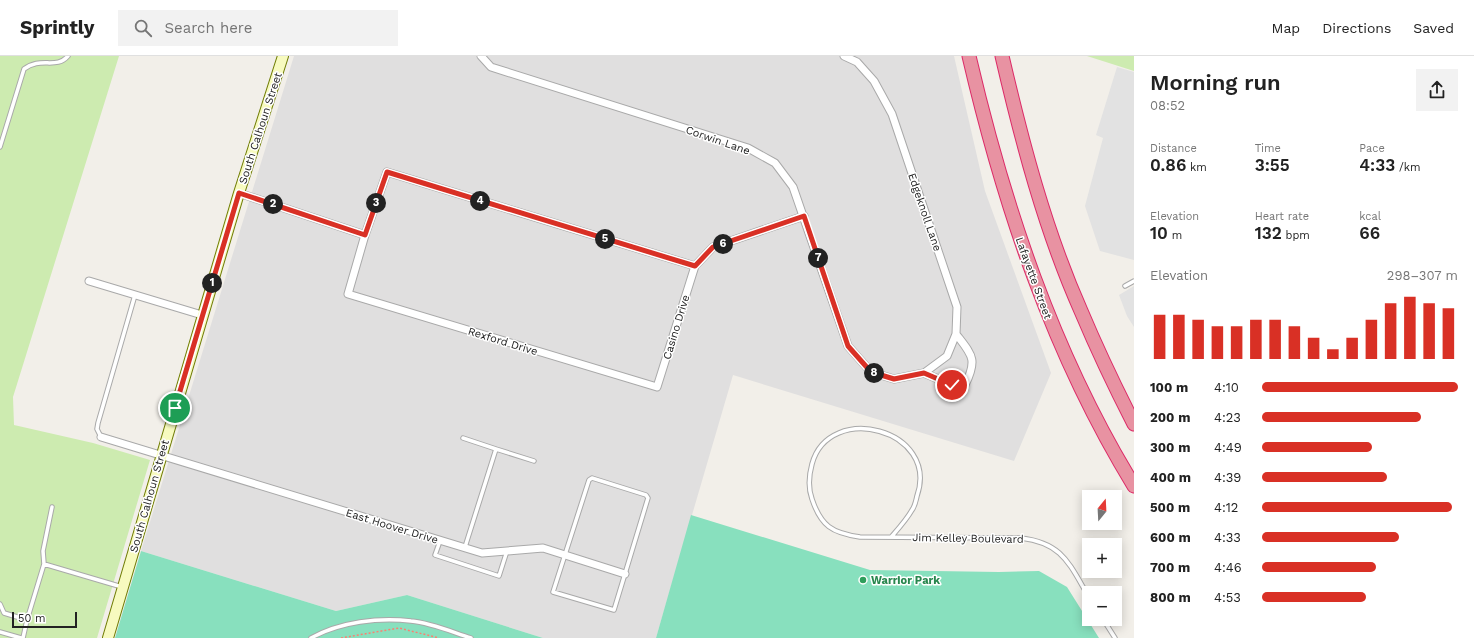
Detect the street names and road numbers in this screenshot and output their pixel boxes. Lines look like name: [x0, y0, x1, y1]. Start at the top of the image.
street label: South Calhoun Street: [236, 70, 285, 186]
street label: Corwin Lane: [684, 123, 752, 158]
street label: Edgeknoll Lane: [905, 171, 944, 253]
street label: Lafayette Street: [1013, 235, 1055, 321]
street label: Casino Drive: [660, 293, 692, 361]
street label: Rexford Drive: [466, 325, 539, 358]
street label: South Calhoun Street: [127, 438, 172, 554]
street label: East Hoover Drive: [344, 506, 440, 547]
street label: Jim Kelley Boulevard: [912, 531, 1024, 546]

